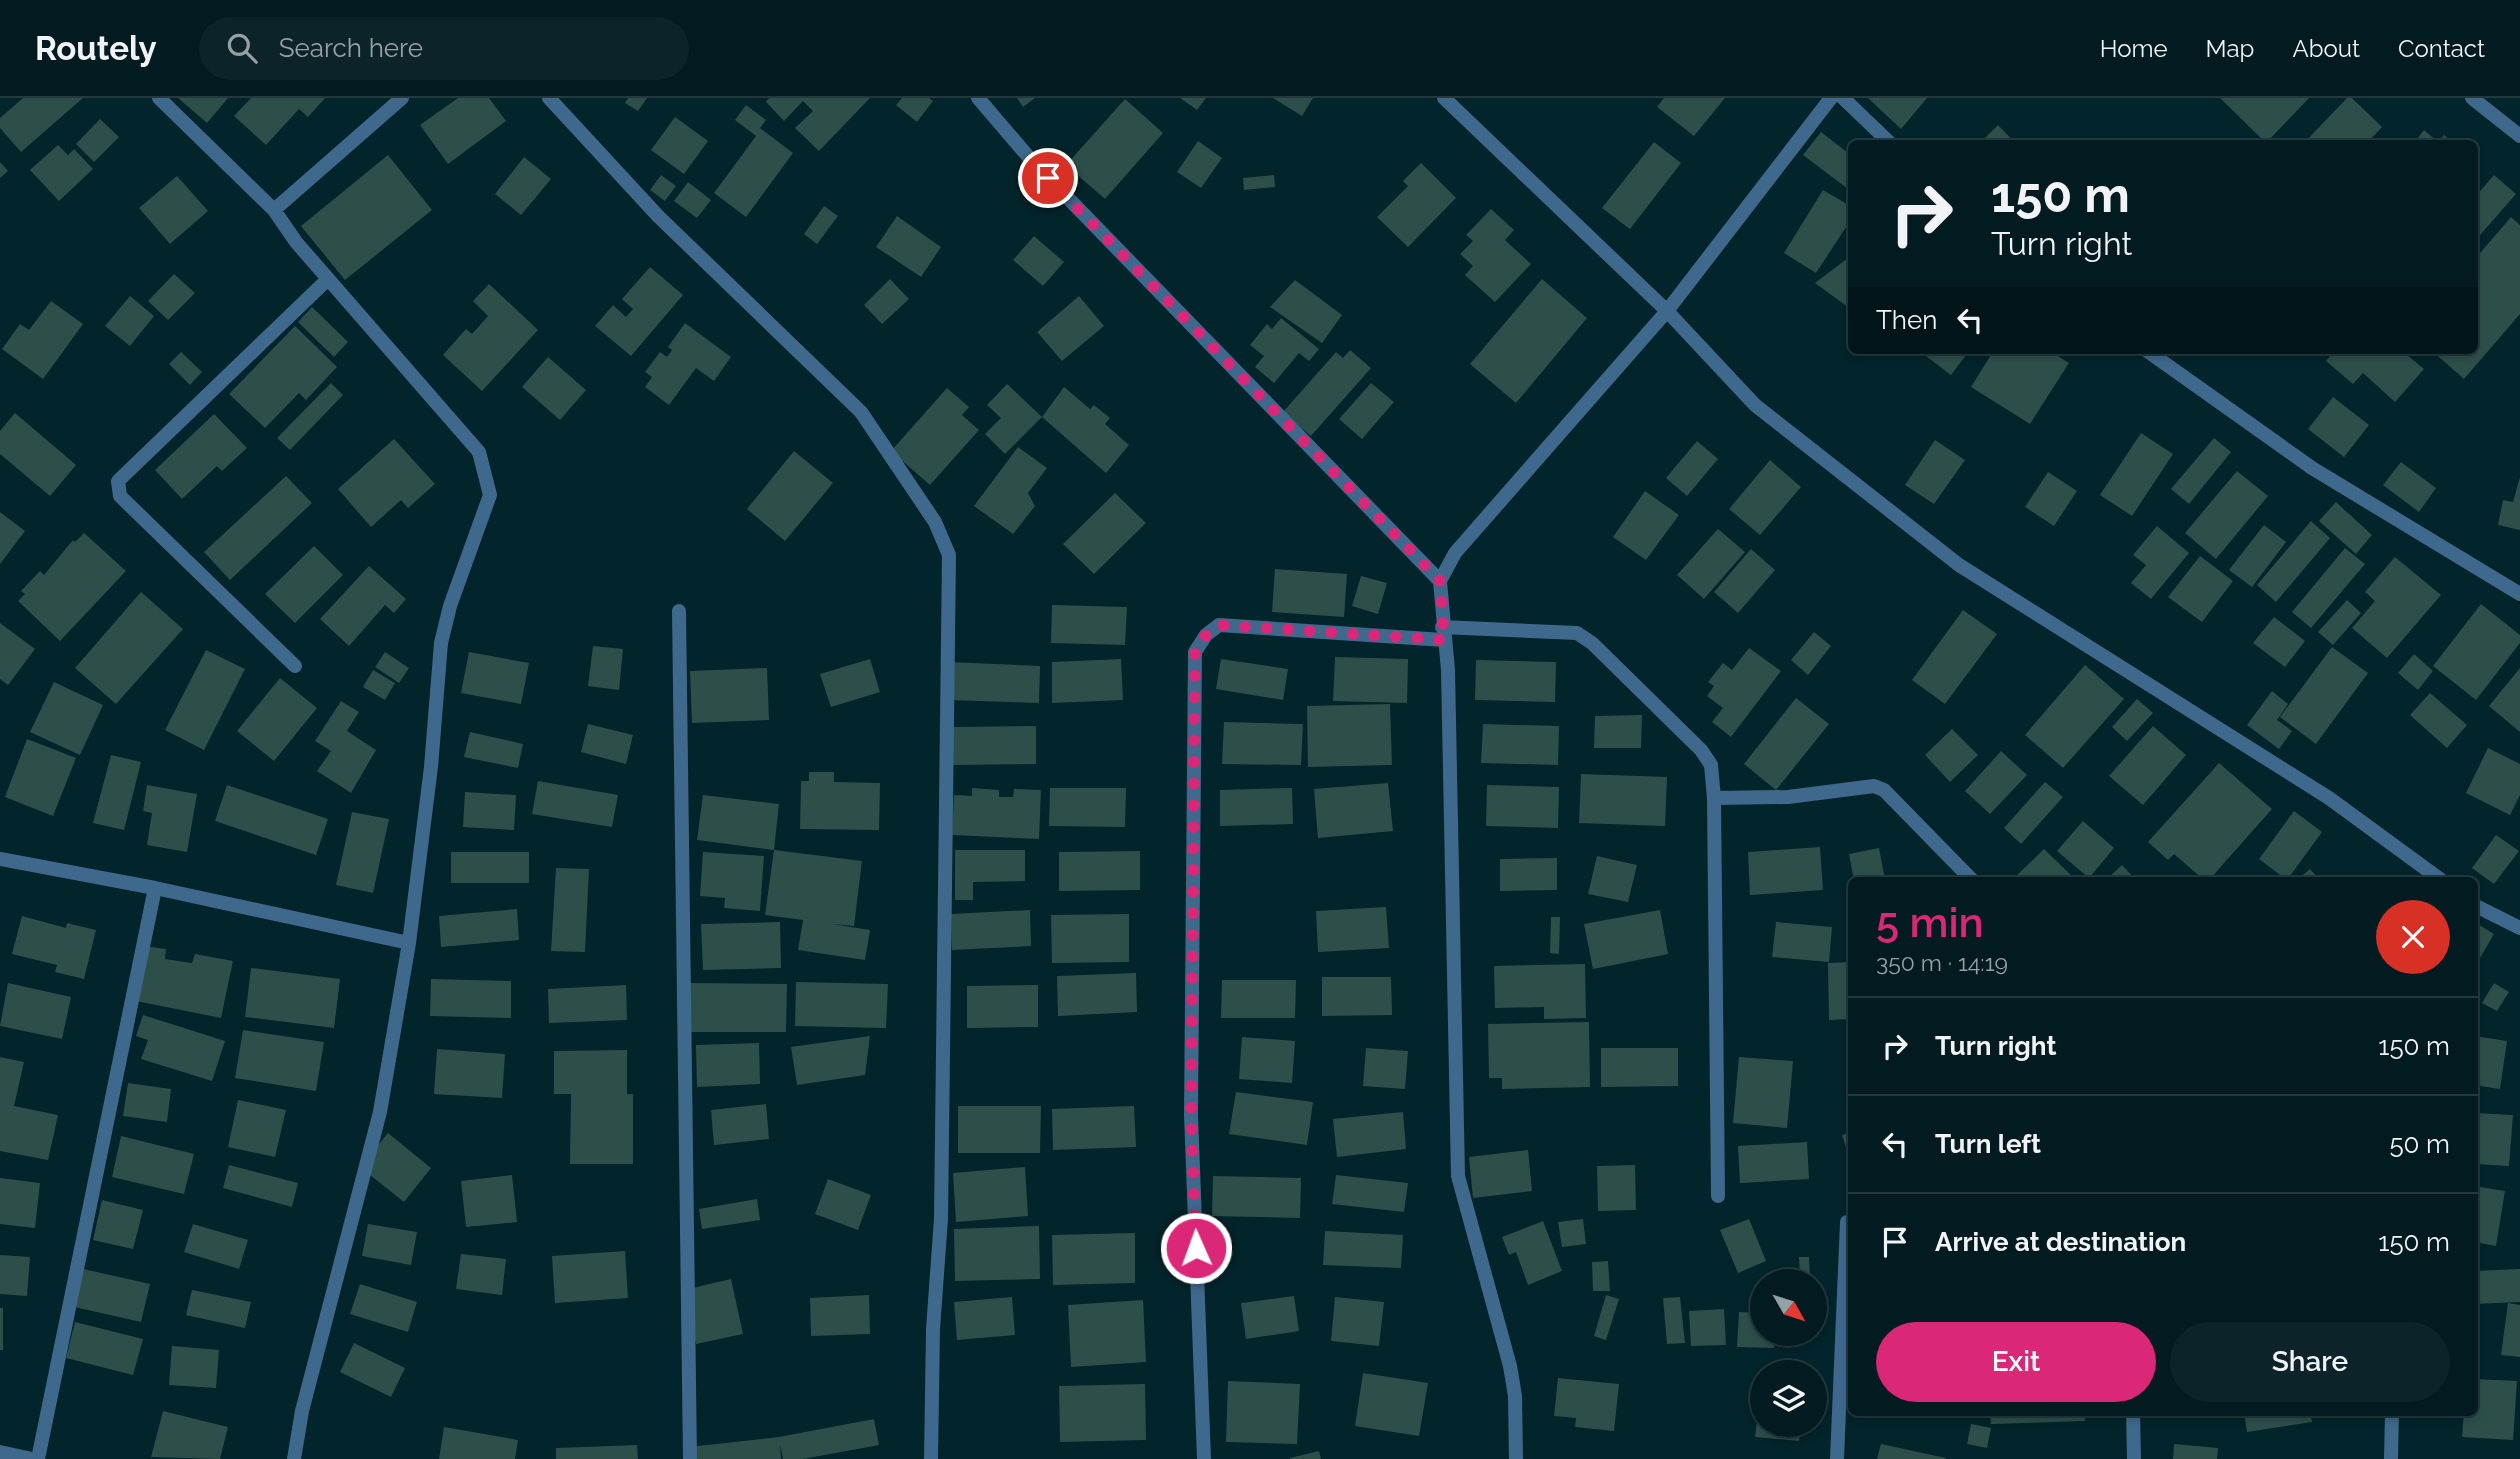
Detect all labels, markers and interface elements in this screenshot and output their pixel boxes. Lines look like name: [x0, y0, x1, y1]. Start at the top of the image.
search box: [199, 17, 689, 80]
text: Routely: [35, 29, 157, 68]
icon: search: [223, 29, 261, 67]
text: Search here: [279, 33, 423, 63]
text: Home: [2100, 34, 2168, 63]
text: Map: [2206, 34, 2254, 63]
text: About: [2292, 34, 2360, 63]
text: Contact: [2398, 34, 2485, 63]
pin: [1018, 148, 1078, 208]
icon: arrive: [1029, 159, 1067, 197]
text: 150 m: [1991, 166, 2130, 223]
icon: right: [1876, 168, 1967, 259]
text: Turn right: [1991, 225, 2132, 262]
icon: left: [1951, 301, 1989, 339]
text: Then: [1876, 305, 1937, 335]
text: 5 min: [1876, 898, 1984, 947]
button: close: [2376, 900, 2450, 974]
text: 350 m · 14:19: [1876, 949, 2008, 976]
icon: right: [1876, 1027, 1914, 1065]
text: Turn right: [1935, 1031, 2056, 1061]
text: 150 m: [2378, 1031, 2450, 1061]
icon: left: [1876, 1125, 1914, 1163]
text: Turn left: [1935, 1129, 2041, 1159]
text: 50 m: [2389, 1129, 2450, 1159]
position arrow: [1159, 1211, 1233, 1285]
icon: arrive: [1876, 1223, 1914, 1261]
text: Arrive at destination: [1935, 1227, 2186, 1257]
text: 150 m: [2378, 1227, 2450, 1257]
north arrow: [1750, 1269, 1827, 1346]
map controls: [1750, 1269, 1827, 1437]
button: Exit: [1876, 1322, 2156, 1402]
button: Share: [2170, 1322, 2450, 1402]
button: layers: [1750, 1360, 1827, 1437]

